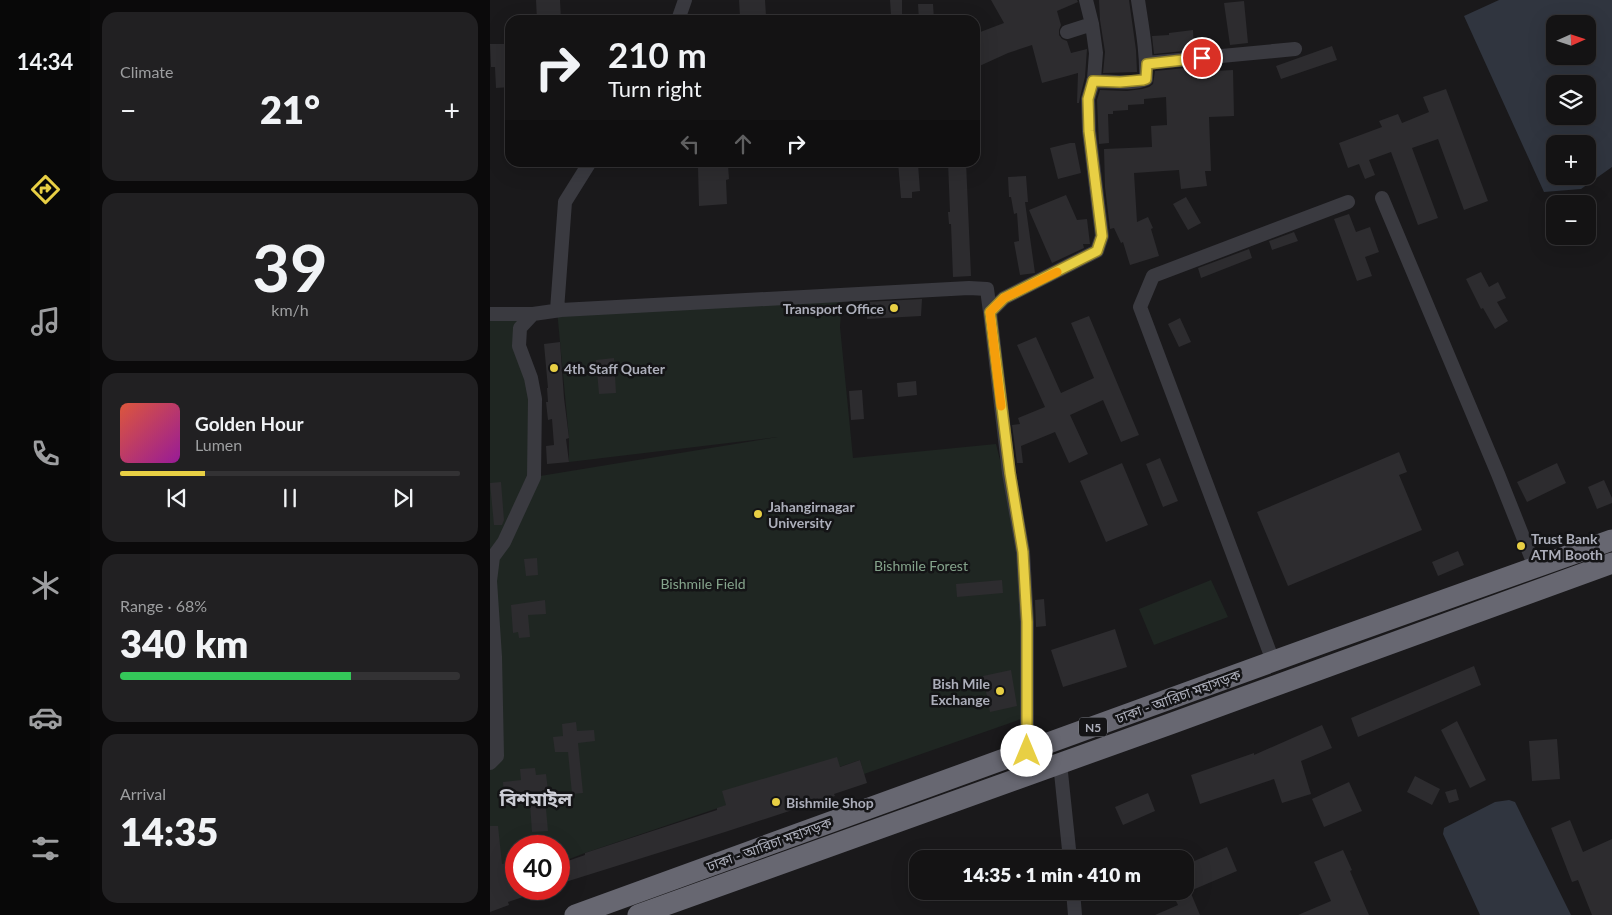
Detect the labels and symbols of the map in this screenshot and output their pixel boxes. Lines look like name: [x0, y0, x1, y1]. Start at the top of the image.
north arrow: [1546, 15, 1596, 65]
pin: [1181, 37, 1223, 79]
place label: Transport Office: [783, 300, 885, 317]
marker: Transport Office: [888, 302, 900, 314]
place label: 4th Staff Quater: [564, 360, 666, 377]
marker: 4th Staff Quater: [548, 362, 560, 374]
place label: Jahangirnagar University: [768, 498, 855, 531]
marker: Jahangirnagar University: [752, 508, 764, 520]
place label: Trust Bank ATM Booth: [1530, 530, 1603, 563]
marker: Trust Bank ATM Booth: [1515, 540, 1527, 552]
park label: Bishmile Forest: [874, 557, 968, 574]
park label: Bishmile Field: [660, 575, 746, 592]
street label: ঢাকা - আরিচা মহাসড়ক: [1112, 665, 1243, 727]
place label: Bish Mile Exchange: [931, 675, 991, 708]
marker: Bish Mile Exchange: [994, 685, 1006, 697]
road number: N5: [1079, 718, 1107, 736]
position arrow: [1000, 724, 1052, 776]
district label: বিশমাইল: [499, 787, 573, 810]
place label: Bishmile Shop: [786, 794, 874, 811]
marker: Bishmile Shop: [770, 796, 782, 808]
street label: ঢাকা - আরিচা মহাসড়ক: [703, 813, 834, 875]
speed limit sign: 40: [505, 835, 570, 900]

